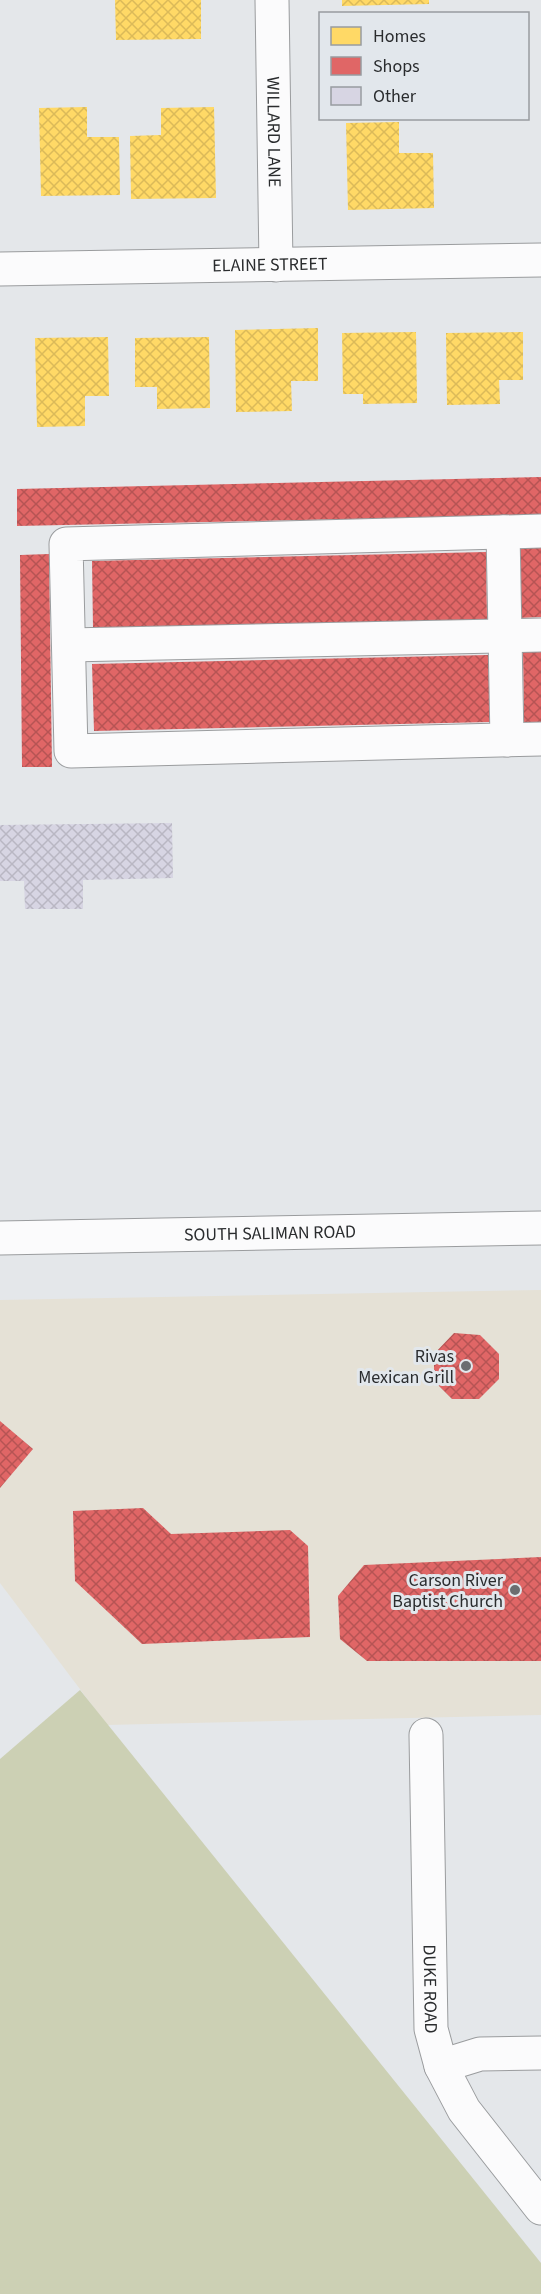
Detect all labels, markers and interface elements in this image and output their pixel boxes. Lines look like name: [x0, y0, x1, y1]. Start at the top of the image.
legend: [319, 12, 529, 120]
text: Homes: [373, 24, 426, 49]
text: Shops: [373, 54, 420, 79]
street label: WILLARD LANE: [261, 76, 287, 188]
text: Other: [373, 84, 417, 109]
street label: ELAINE STREET: [212, 251, 328, 278]
street label: SOUTH SALIMAN ROAD: [184, 1219, 356, 1247]
place label: Rivas Mexican Grill: [358, 1344, 454, 1390]
marker: Rivas Mexican Grill: [459, 1359, 473, 1373]
place label: Carson River Baptist Church: [392, 1568, 504, 1614]
marker: Carson River Baptist Church: [508, 1583, 522, 1597]
street label: DUKE ROAD: [417, 1944, 444, 2034]

